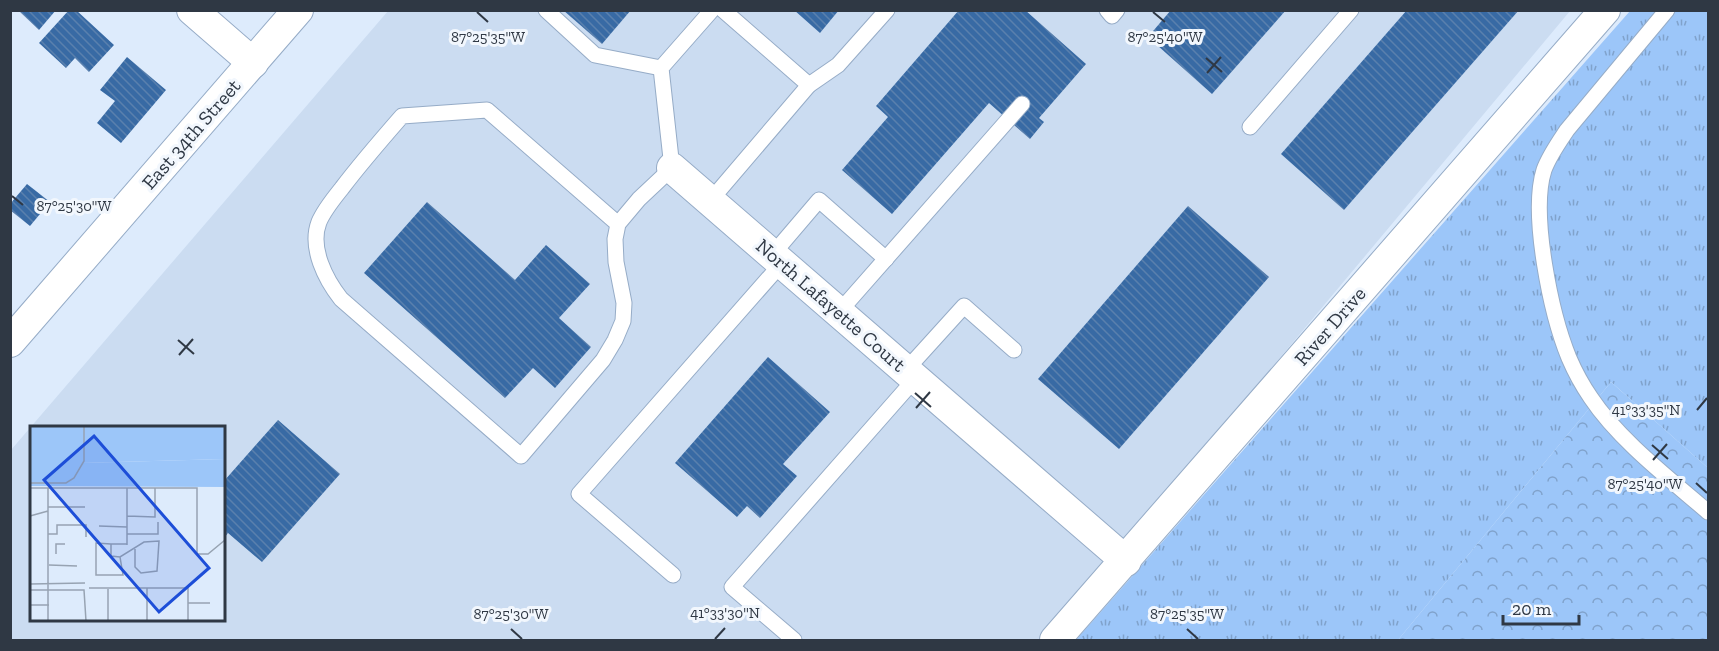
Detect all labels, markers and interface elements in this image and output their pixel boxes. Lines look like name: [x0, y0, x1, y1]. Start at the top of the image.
text: 87°25'35"W: [451, 28, 525, 46]
text: 87°25'40"W: [1127, 28, 1203, 46]
street label: East 34th Street: [137, 73, 246, 194]
text: 87°25'30"W: [37, 197, 111, 215]
street label: North Lafayette Court: [751, 233, 911, 377]
street label: River Drive: [1289, 282, 1371, 370]
text: 41°33'35"N: [1612, 401, 1680, 419]
inset map: [30, 426, 225, 621]
text: 87°25'40"W: [1607, 475, 1683, 493]
scale bar: [1503, 588, 1580, 626]
text: 20 m: [1512, 598, 1552, 620]
text: 41°33'30"N: [690, 604, 760, 622]
text: 87°25'30"W: [474, 605, 548, 623]
text: 87°25'35"W: [1150, 605, 1224, 623]

